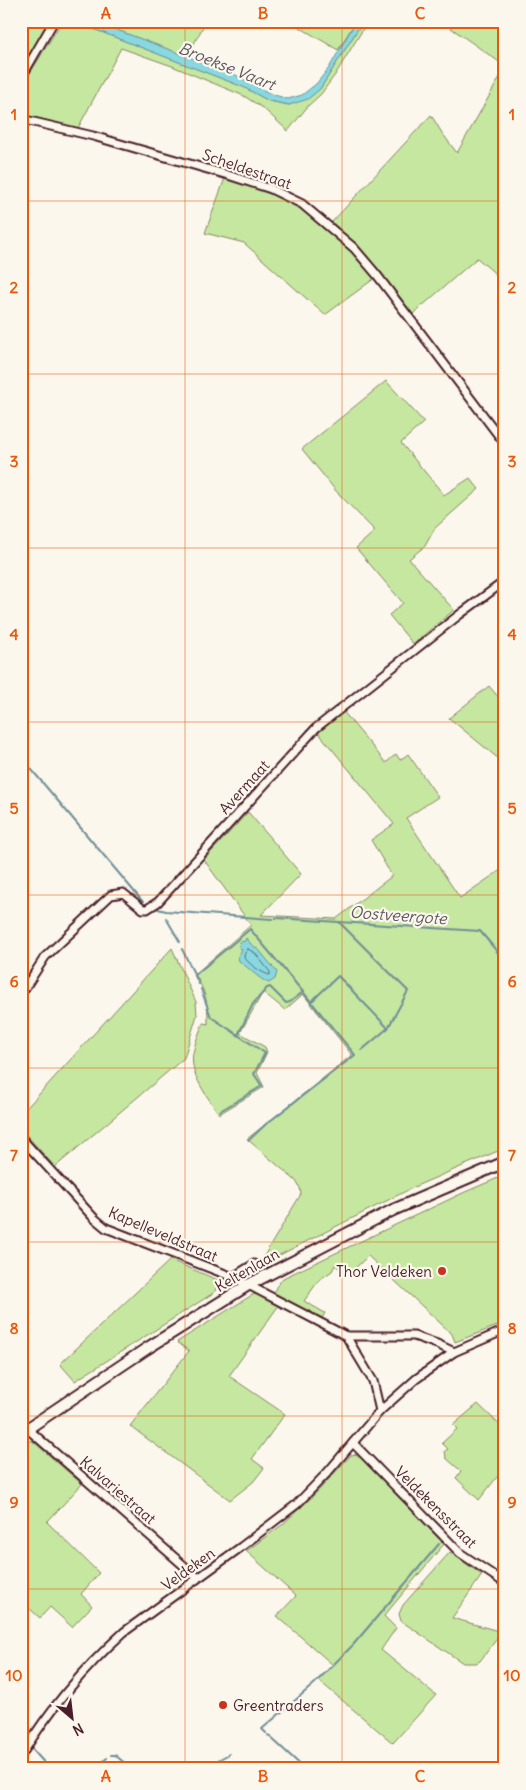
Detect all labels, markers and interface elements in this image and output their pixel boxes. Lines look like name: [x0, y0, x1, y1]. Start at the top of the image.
text: A: [101, 3, 111, 23]
text: B: [258, 3, 269, 23]
text: C: [415, 3, 426, 23]
water label: Broekse Vaart: [176, 38, 280, 95]
text: 1: [11, 104, 17, 124]
text: 1: [509, 104, 515, 124]
street label: Scheldestraat: [200, 145, 294, 193]
text: 2: [10, 277, 19, 297]
text: 2: [508, 277, 517, 297]
text: 3: [9, 451, 19, 471]
text: 3: [507, 451, 517, 471]
text: 4: [9, 624, 19, 644]
text: 4: [507, 624, 517, 644]
street label: Avermaat: [215, 756, 273, 818]
text: 5: [9, 798, 19, 818]
text: 5: [507, 798, 517, 818]
water label: Oostveergote: [349, 902, 448, 928]
text: 6: [9, 971, 19, 991]
text: 6: [507, 971, 517, 991]
text: 7: [10, 1145, 18, 1165]
text: 7: [508, 1145, 516, 1165]
street label: Kapelleveldstraat: [106, 1202, 220, 1266]
street label: Keltenlaan: [211, 1244, 283, 1296]
place label: Thor Veldeken: [336, 1262, 432, 1281]
marker: Thor Veldeken: [436, 1265, 448, 1277]
text: 8: [9, 1318, 19, 1338]
text: 8: [507, 1318, 517, 1338]
street label: Kalvariestraat: [76, 1452, 160, 1528]
street label: Veldekensstraat: [391, 1462, 481, 1552]
text: 9: [9, 1492, 19, 1512]
text: 9: [507, 1492, 517, 1512]
street label: Veldeken: [158, 1543, 219, 1595]
text: 10: [6, 1665, 22, 1685]
text: 10: [504, 1665, 520, 1685]
north arrow: [48, 1692, 98, 1742]
place label: Greentraders: [233, 1696, 324, 1715]
marker: Greentraders: [217, 1699, 229, 1711]
text: N: [70, 1719, 87, 1740]
text: A: [101, 1766, 111, 1786]
text: B: [258, 1766, 269, 1786]
text: C: [415, 1766, 426, 1786]

